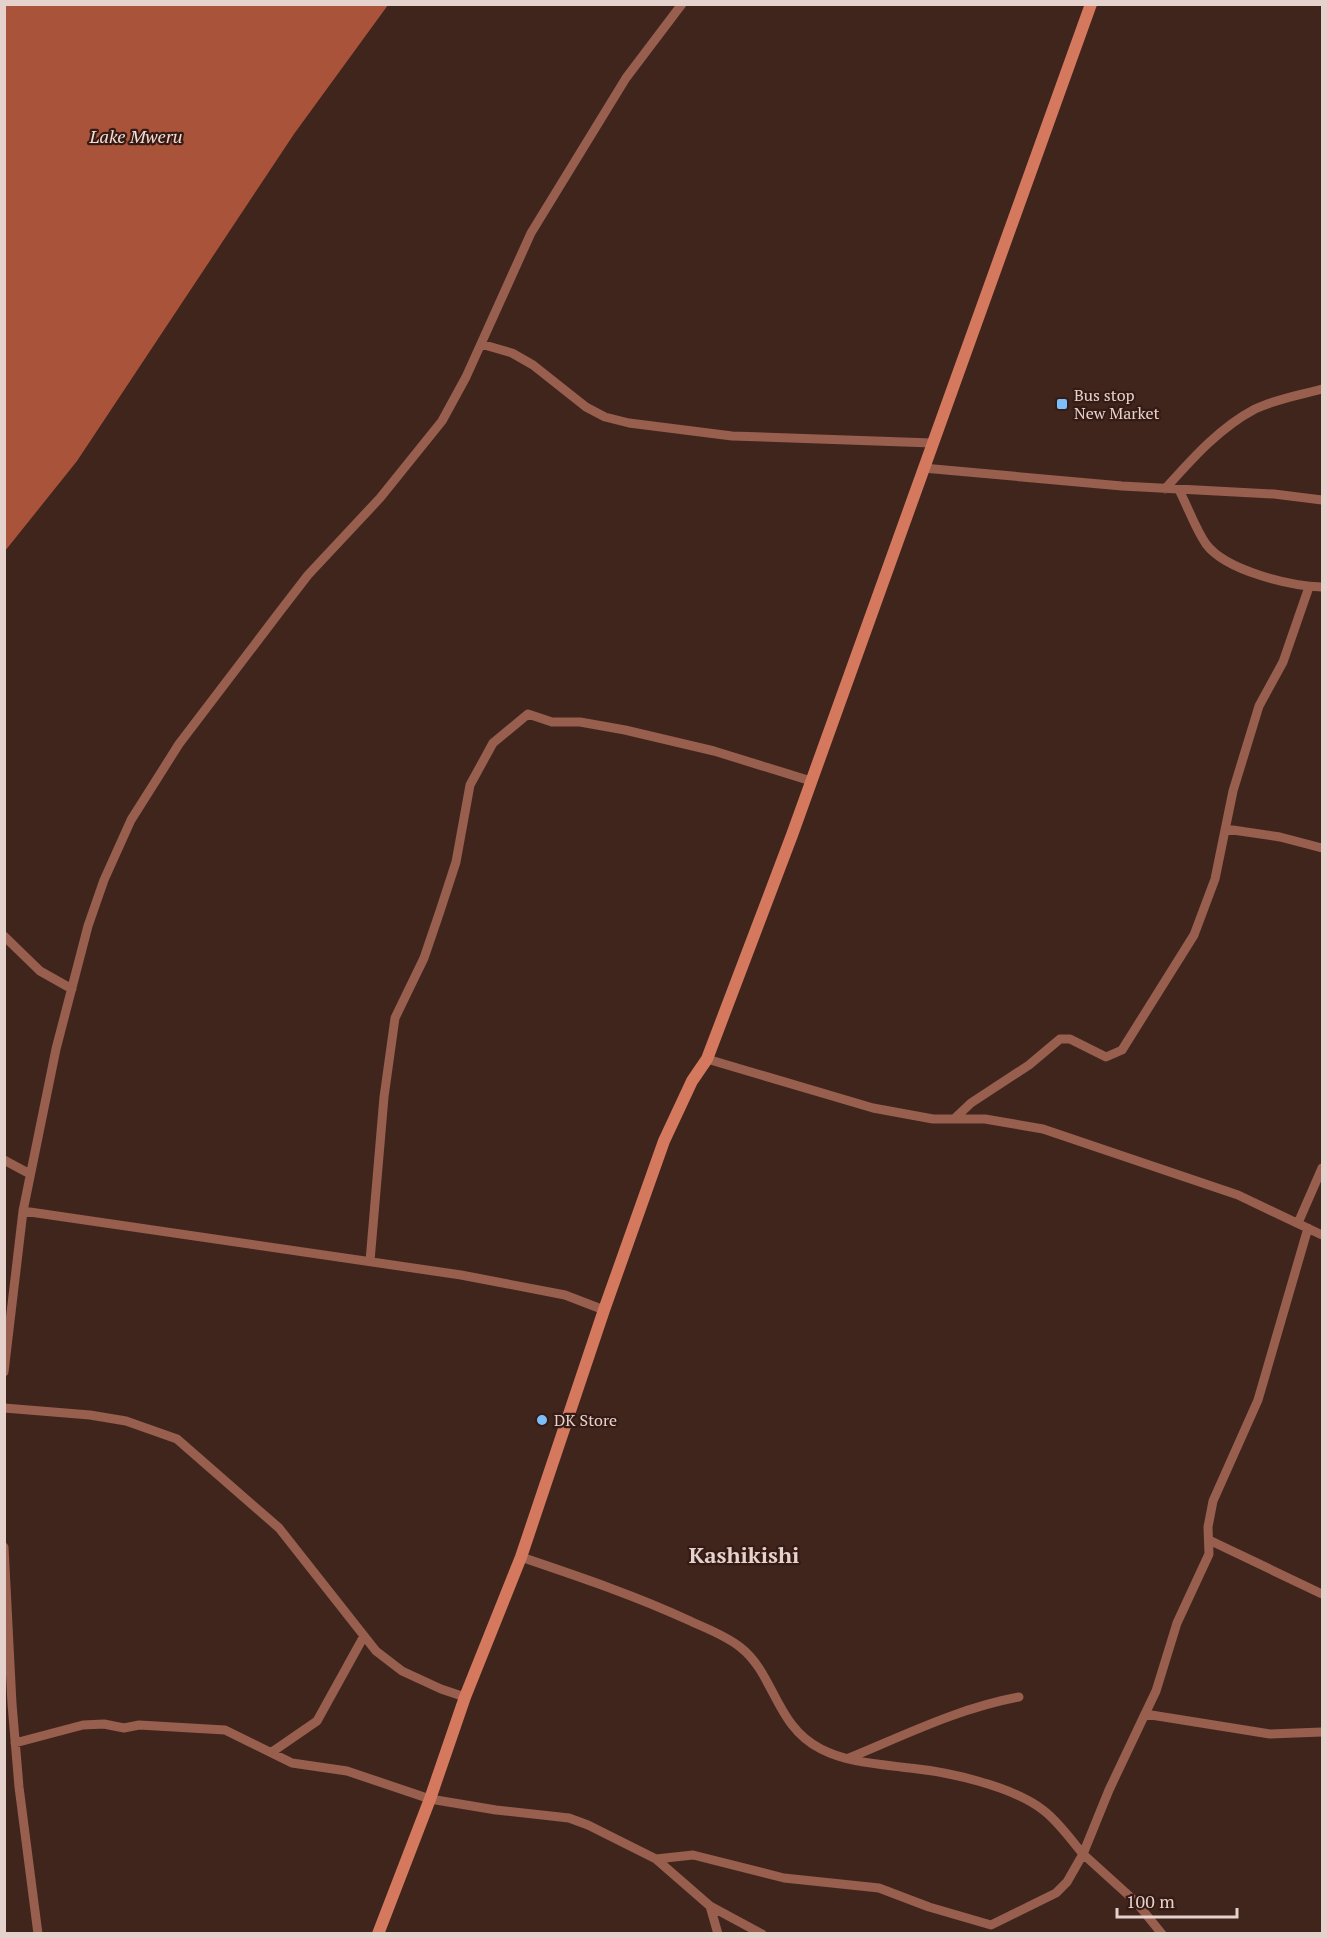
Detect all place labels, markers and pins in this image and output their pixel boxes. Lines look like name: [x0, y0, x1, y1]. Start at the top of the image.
place label: Bus stop New Market: [1074, 384, 1159, 424]
marker: Bus stop New Market: [1055, 397, 1069, 411]
place label: DK Store: [554, 1409, 617, 1431]
marker: DK Store: [535, 1413, 549, 1427]

